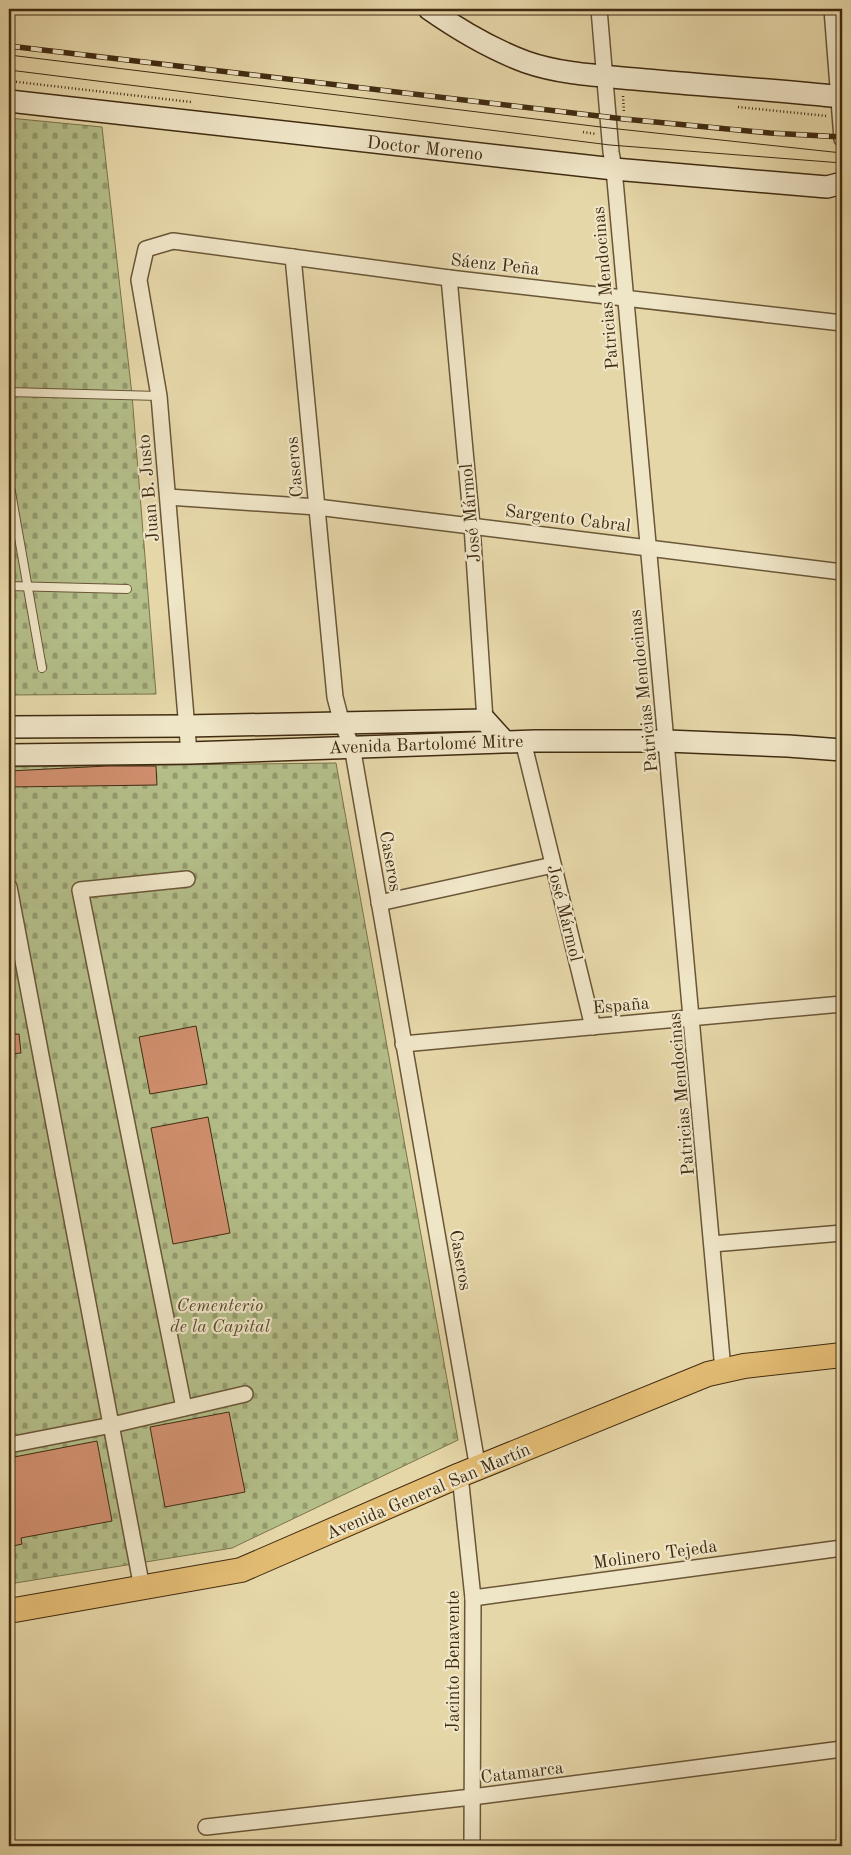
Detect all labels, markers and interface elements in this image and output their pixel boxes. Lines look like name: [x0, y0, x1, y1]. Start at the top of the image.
street label: Doctor Moreno: [366, 134, 484, 164]
street label: Patricias Mendocinas: [590, 205, 622, 370]
street label: Sáenz Peña: [450, 251, 540, 279]
street label: Juan B. Justo: [135, 433, 163, 542]
street label: Caseros: [283, 435, 307, 498]
street label: José Mármol: [458, 463, 484, 563]
street label: Sargento Cabral: [504, 502, 632, 536]
street label: Patricias Mendocinas: [626, 608, 662, 773]
street label: Avenida Bartolomé Mitre: [328, 733, 524, 757]
street label: Caseros: [376, 829, 404, 893]
street label: José Mármol: [543, 863, 585, 964]
street label: España: [592, 995, 650, 1017]
street label: Patricias Mendocinas: [666, 1011, 698, 1176]
street label: Caseros: [446, 1228, 474, 1292]
park label: Cementerio de la Capital: [170, 1297, 271, 1336]
street label: Avenida General San Martín: [324, 1441, 533, 1543]
street label: Molinero Tejeda: [592, 1537, 719, 1573]
street label: Jacinto Benavente: [445, 1590, 463, 1732]
street label: Catamarca: [480, 1759, 565, 1787]

